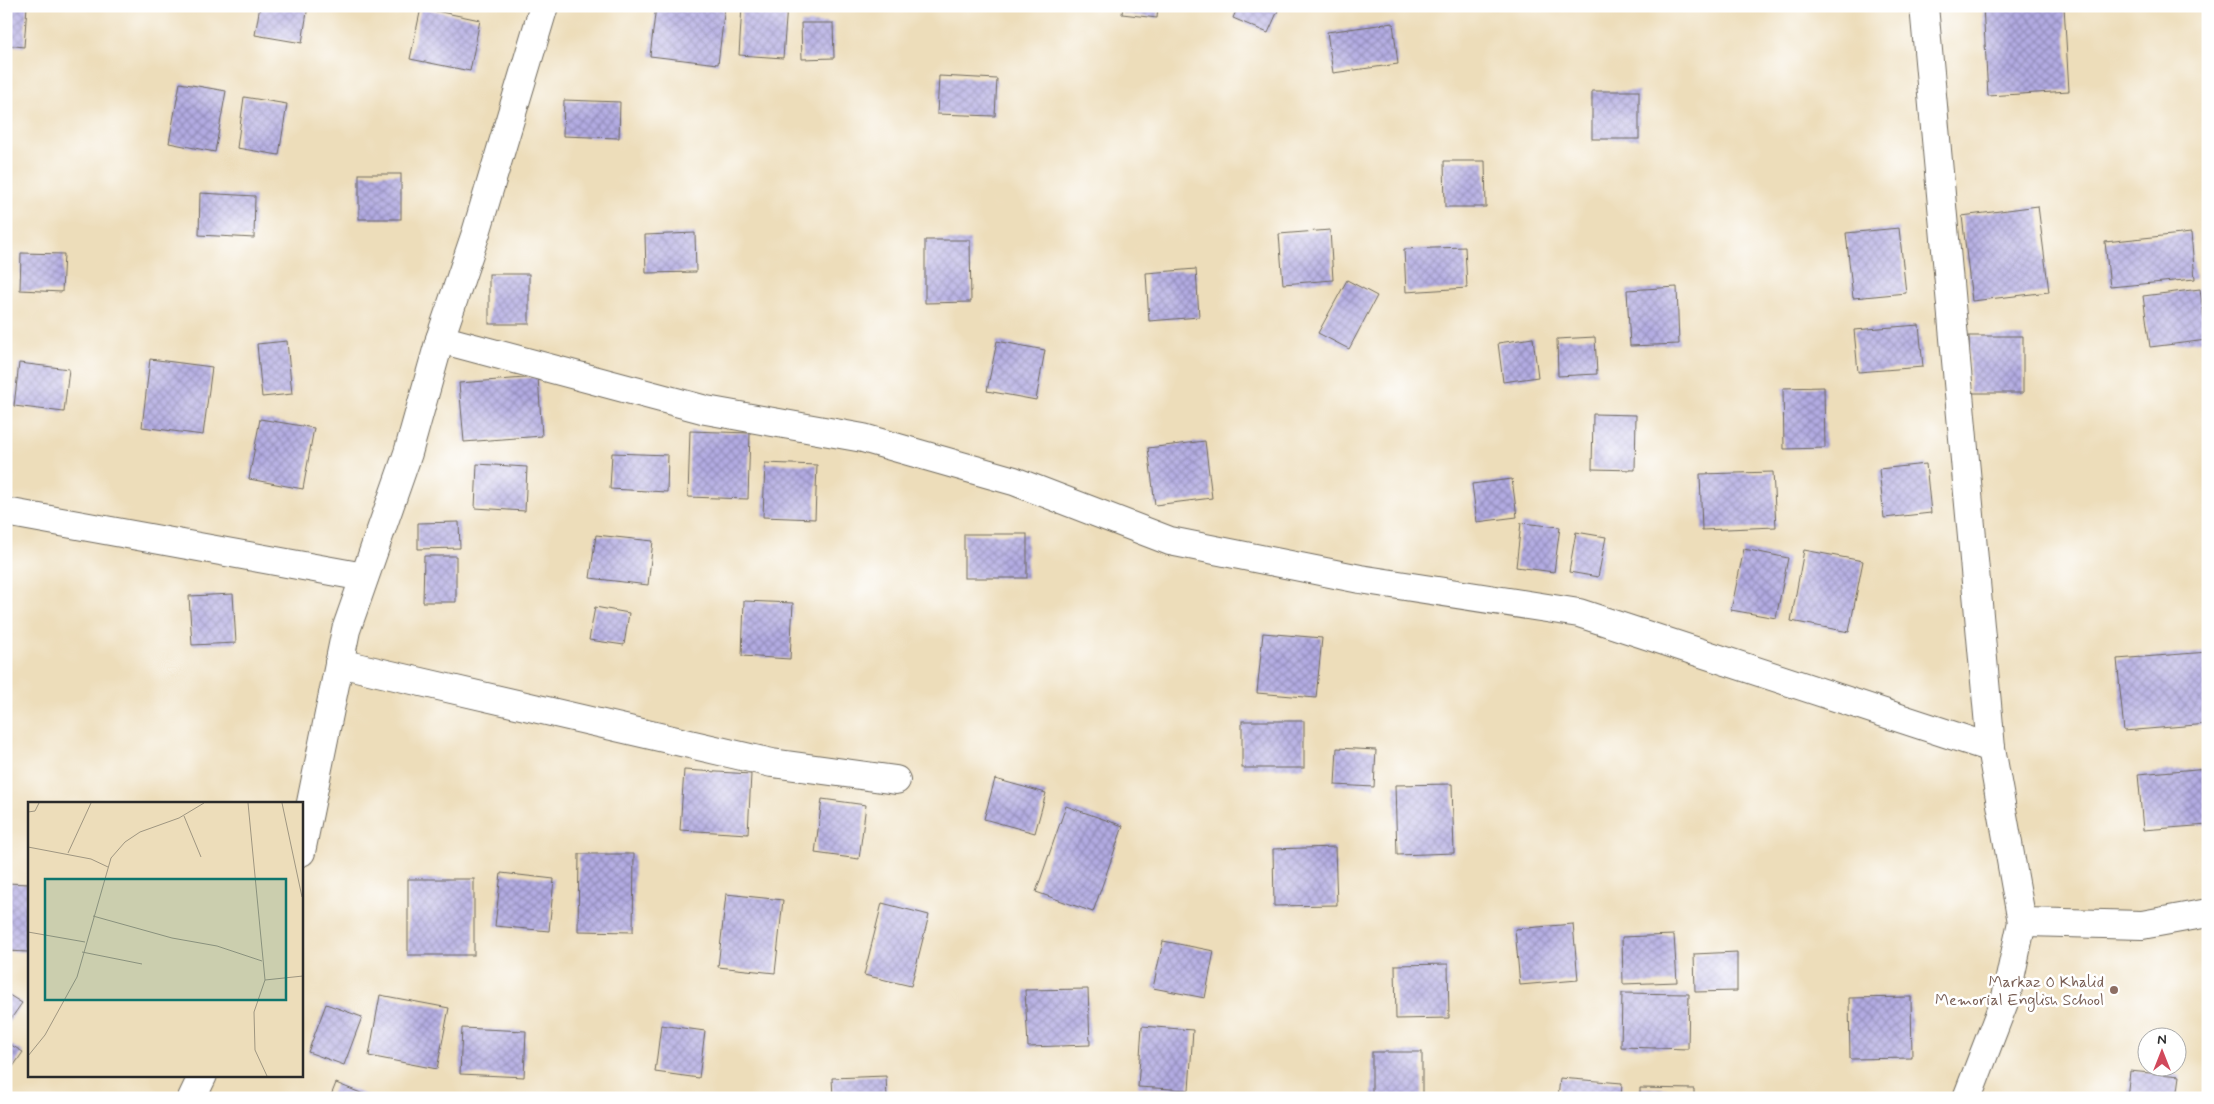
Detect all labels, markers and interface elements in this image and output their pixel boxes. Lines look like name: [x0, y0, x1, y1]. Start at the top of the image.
inset map: [28, 802, 302, 1076]
place label: Markaz O Khalid Memorial English School: [1935, 972, 2104, 1012]
marker: Markaz O Khalid Memorial English School: [2108, 984, 2120, 996]
north arrow: [2136, 1026, 2186, 1076]
text: N: [2157, 1031, 2167, 1049]

